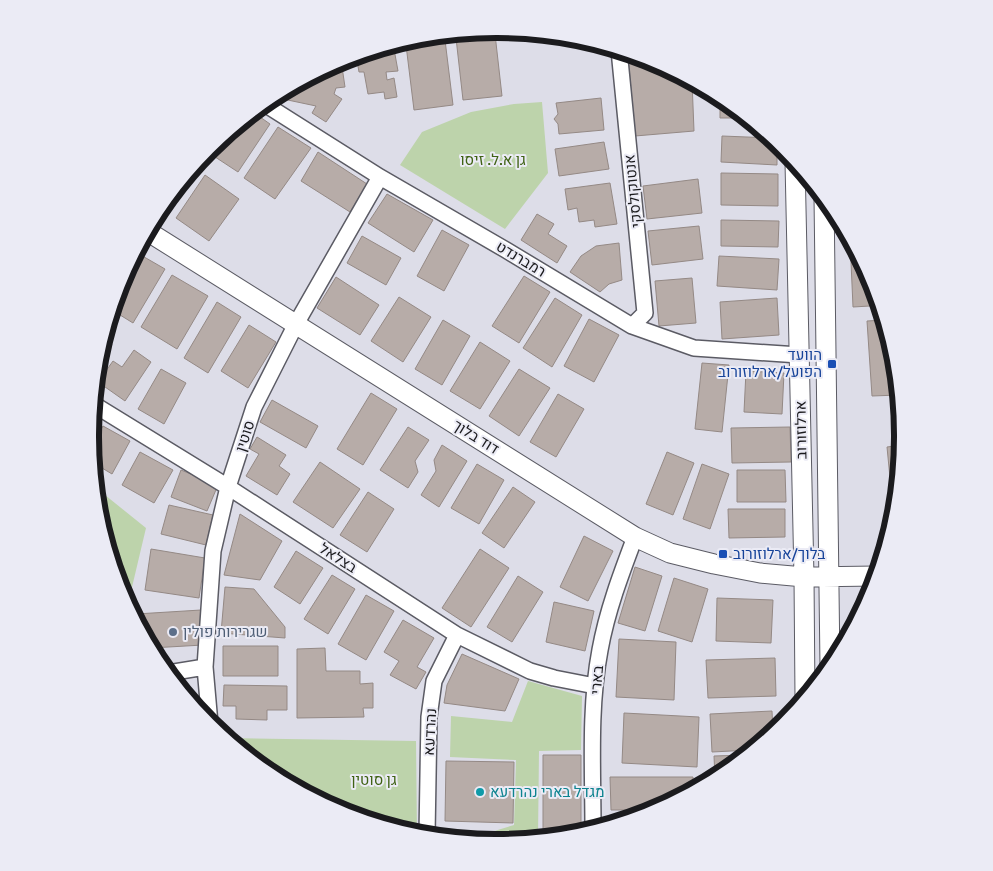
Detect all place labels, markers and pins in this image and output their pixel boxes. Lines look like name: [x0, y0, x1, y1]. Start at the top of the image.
place label: הוועד הפועל/ארלוזורוב: [718, 346, 822, 381]
marker: הוועד הפועל/ארלוזורוב: [826, 358, 838, 370]
place label: בלוך/ארלוזורוב: [733, 545, 825, 563]
marker: בלוך/ארלוזורוב: [717, 548, 729, 560]
place label: שגרירות פולין: [183, 623, 267, 641]
marker: שגרירות פולין: [167, 626, 179, 638]
place label: מגדל בארי נהרדעא: [490, 783, 605, 801]
marker: מגדל בארי נהרדעא: [474, 786, 486, 798]

